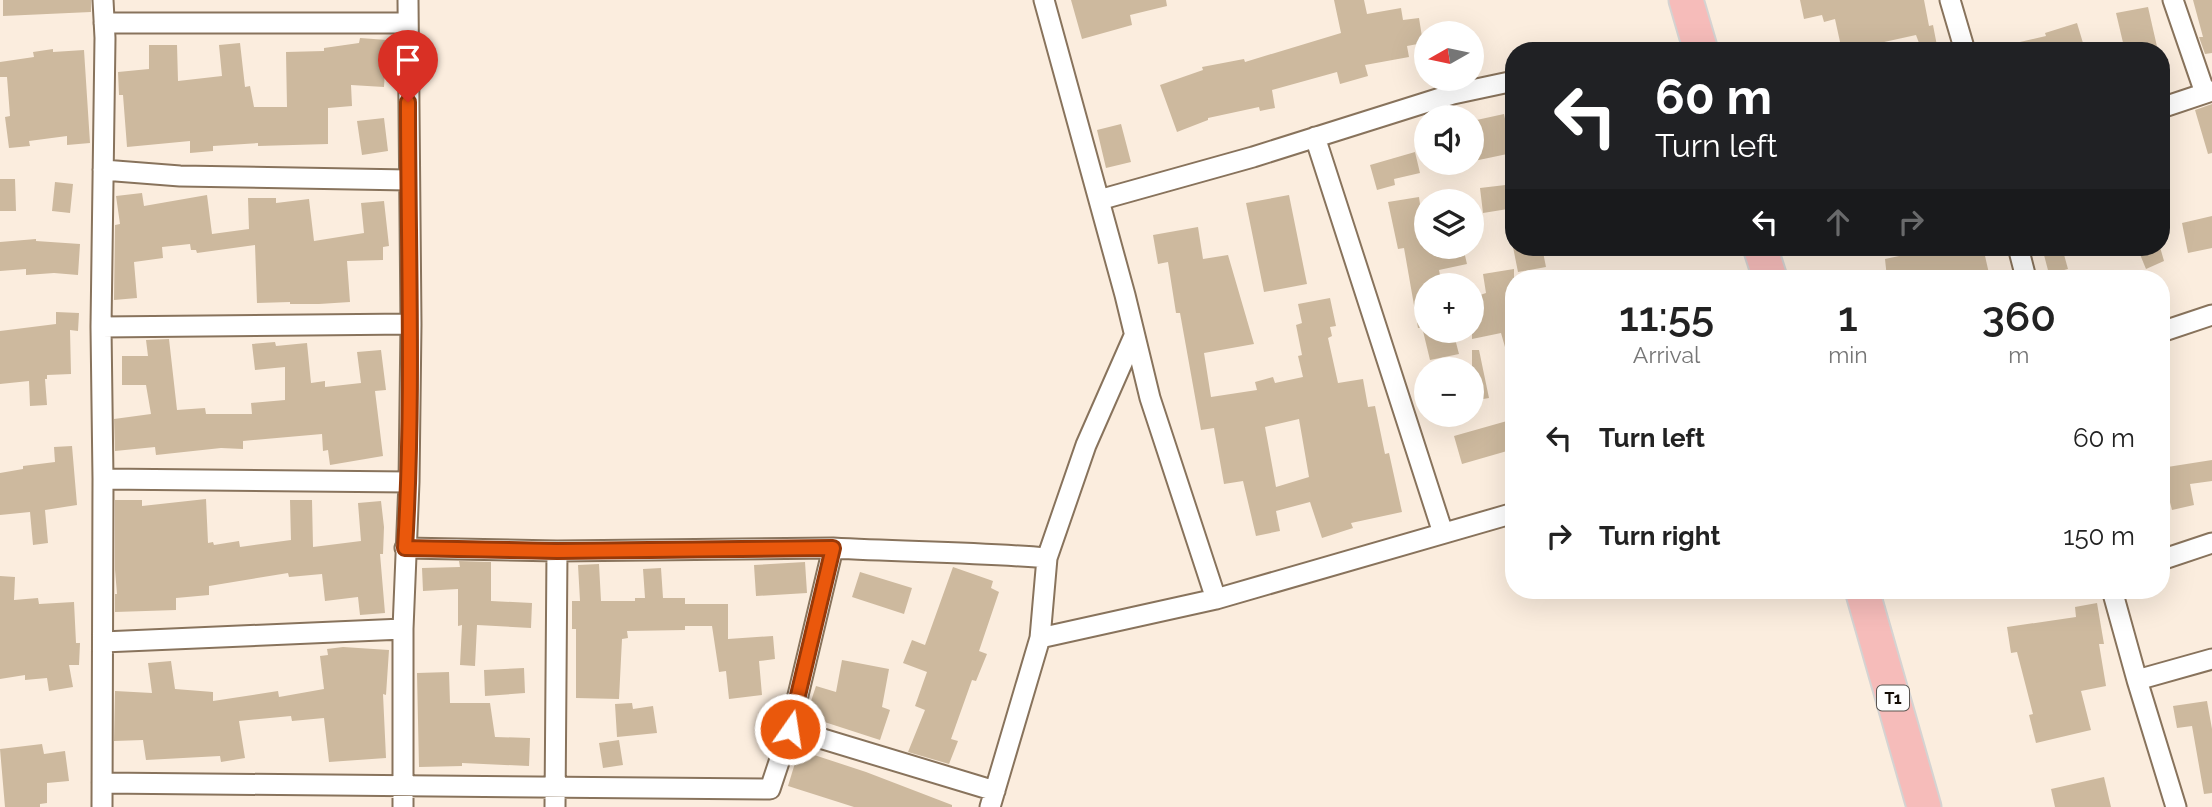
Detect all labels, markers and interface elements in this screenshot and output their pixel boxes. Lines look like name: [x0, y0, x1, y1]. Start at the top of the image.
north arrow: [1414, 21, 1484, 91]
map controls: [1414, 21, 1484, 427]
pin: [378, 30, 438, 102]
icon: arrive: [389, 41, 427, 79]
text: 60 m: [1655, 68, 1772, 125]
icon: left: [1540, 70, 1631, 161]
button: sound: [1414, 105, 1484, 175]
text: Turn left: [1655, 127, 1777, 164]
button: layers: [1414, 189, 1484, 259]
icon: left: [1746, 203, 1784, 241]
icon: ahead: [1819, 203, 1857, 241]
icon: right: [1892, 203, 1930, 241]
button: +: [1414, 273, 1484, 343]
text: 11:55: [1619, 292, 1714, 341]
text: 1: [1838, 292, 1858, 341]
text: 360: [1982, 292, 2056, 341]
text: Arrival: [1633, 341, 1700, 368]
text: min: [1828, 341, 1868, 368]
text: m: [2008, 341, 2029, 368]
button: −: [1414, 357, 1484, 427]
icon: left: [1540, 419, 1578, 457]
text: Turn left: [1599, 423, 1705, 453]
text: 60 m: [2073, 423, 2135, 453]
icon: right: [1540, 517, 1578, 555]
text: Turn right: [1599, 521, 1720, 551]
text: 150 m: [2063, 521, 2135, 551]
road number: T1: [1877, 685, 1909, 710]
position arrow: [753, 692, 827, 766]

